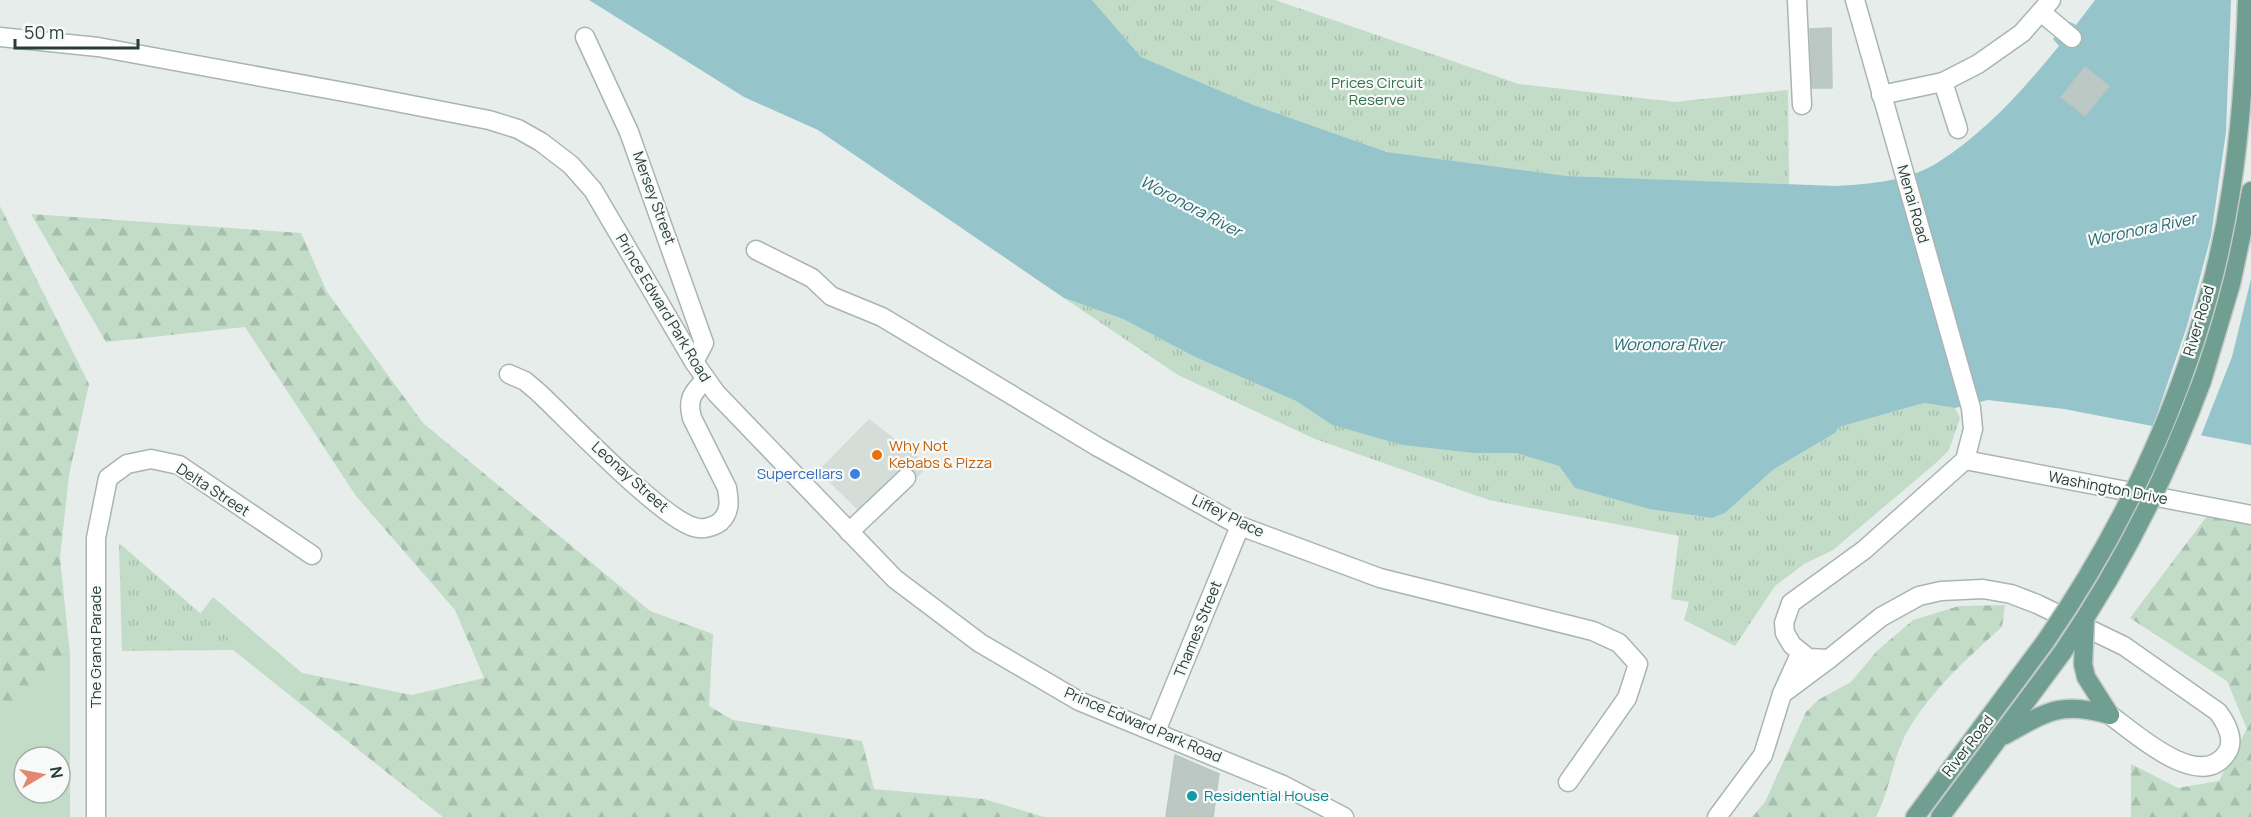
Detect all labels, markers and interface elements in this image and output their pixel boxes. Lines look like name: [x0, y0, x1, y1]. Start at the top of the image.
scale bar: [15, 12, 138, 50]
text: 50 m: [24, 20, 64, 44]
park label: Prices Circuit Reserve: [1331, 72, 1423, 110]
street label: Mersey Street: [628, 148, 681, 247]
street label: Menai Road: [1892, 162, 1935, 245]
water label: Woronora River: [1137, 170, 1247, 243]
water label: Woronora River: [2084, 206, 2200, 251]
street label: Prince Edward Park Road: [611, 230, 716, 386]
street label: River Road: [2178, 283, 2219, 359]
water label: Woronora River: [1612, 333, 1726, 355]
place label: Why Not Kebabs & Pizza: [889, 435, 992, 473]
street label: Leonay Street: [587, 436, 673, 517]
marker: Why Not Kebabs & Pizza: [870, 448, 884, 462]
street label: Delta Street: [172, 458, 254, 521]
place label: Supercellars: [757, 463, 843, 484]
street label: Washington Drive: [2047, 466, 2170, 509]
marker: Supercellars: [848, 467, 862, 481]
street label: Liffey Place: [1189, 489, 1268, 542]
street label: Thames Street: [1169, 577, 1226, 680]
street label: The Grand Parade: [85, 586, 106, 708]
street label: Prince Edward Park Road: [1061, 682, 1225, 767]
street label: River Road: [1937, 710, 1998, 781]
north arrow: [12, 745, 72, 805]
text: N: [45, 765, 69, 780]
place label: Residential House: [1204, 785, 1329, 806]
marker: Residential House: [1185, 789, 1199, 803]

